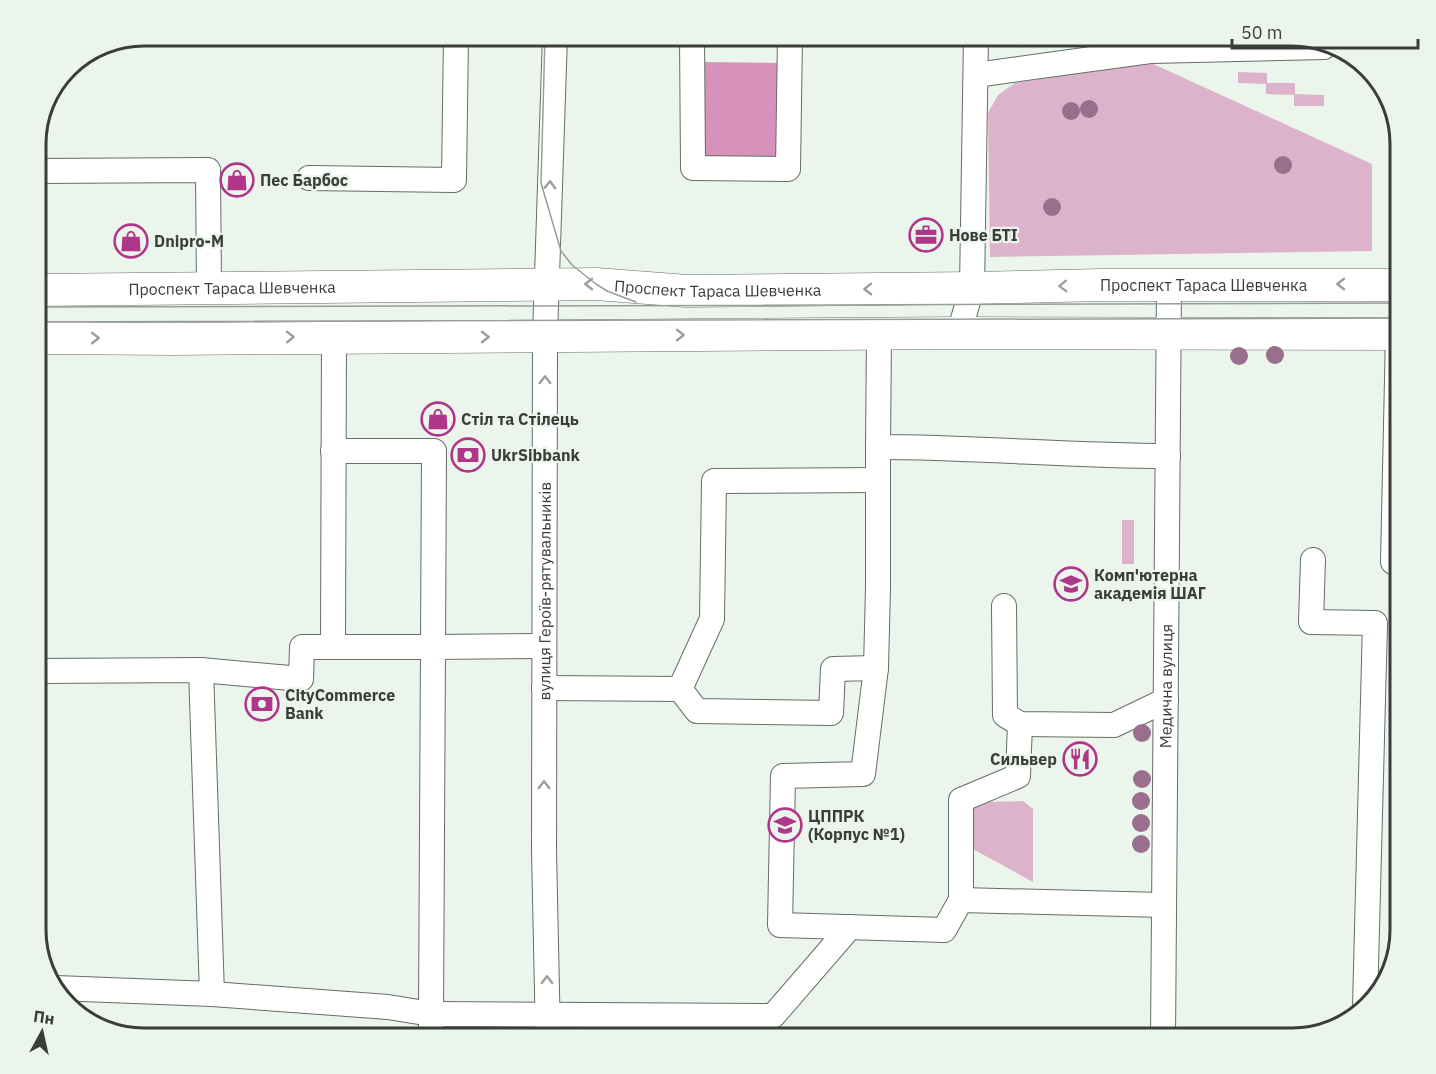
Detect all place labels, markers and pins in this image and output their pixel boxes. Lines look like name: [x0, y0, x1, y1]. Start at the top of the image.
shop icon: Пес Барбос: [219, 162, 255, 198]
place label: Пес Барбос: [260, 170, 348, 190]
office icon: Нове БТІ: [908, 217, 944, 253]
shop icon: Dnipro-M: [113, 223, 149, 259]
place label: Нове БТІ: [949, 225, 1018, 245]
place label: Dnipro-M: [154, 231, 224, 251]
shop icon: Стіл та Стілець: [420, 401, 456, 437]
place label: Стіл та Стілець: [461, 409, 579, 429]
bank icon: UkrSibbank: [450, 437, 486, 473]
place label: UkrSibbank: [491, 445, 581, 465]
place label: Комп'ютерна академія ШАГ: [1094, 565, 1206, 603]
school or university icon: Комп'ютерна академія ШАГ: [1053, 566, 1089, 602]
place label: CityCommerce Bank: [285, 685, 395, 723]
bank icon: CityCommerce Bank: [244, 686, 280, 722]
restaurant icon: Сильвер: [1062, 741, 1098, 777]
place label: Сильвер: [990, 749, 1057, 769]
place label: ЦППРК (Корпус №1): [808, 806, 905, 844]
school or university icon: ЦППРК (Корпус №1): [767, 807, 803, 843]

